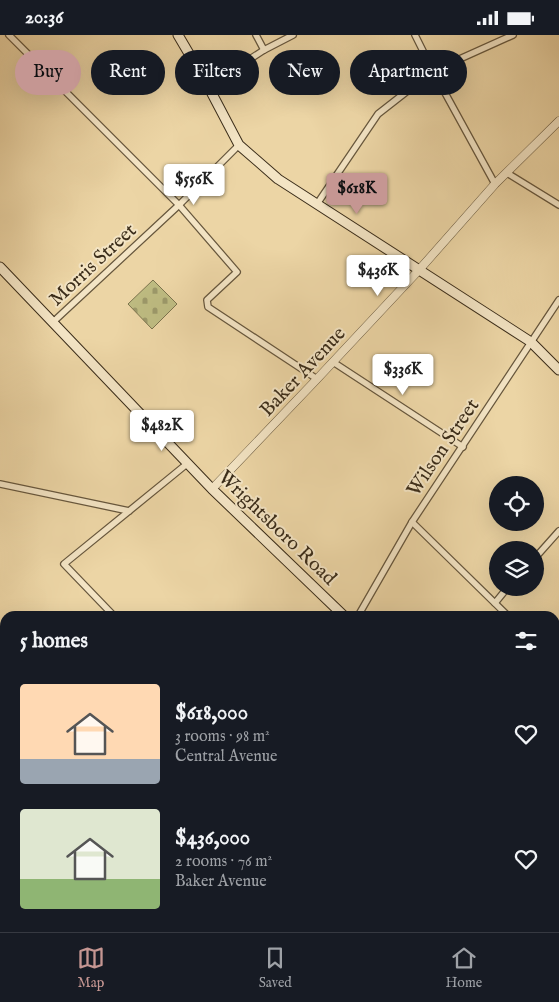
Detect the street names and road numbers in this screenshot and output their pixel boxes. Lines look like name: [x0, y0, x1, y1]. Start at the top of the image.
street label: Morris Street: [44, 218, 142, 312]
street label: Baker Avenue: [255, 322, 351, 422]
street label: Wilson Street: [401, 394, 485, 501]
street label: Wrightsboro Road: [212, 465, 342, 591]

